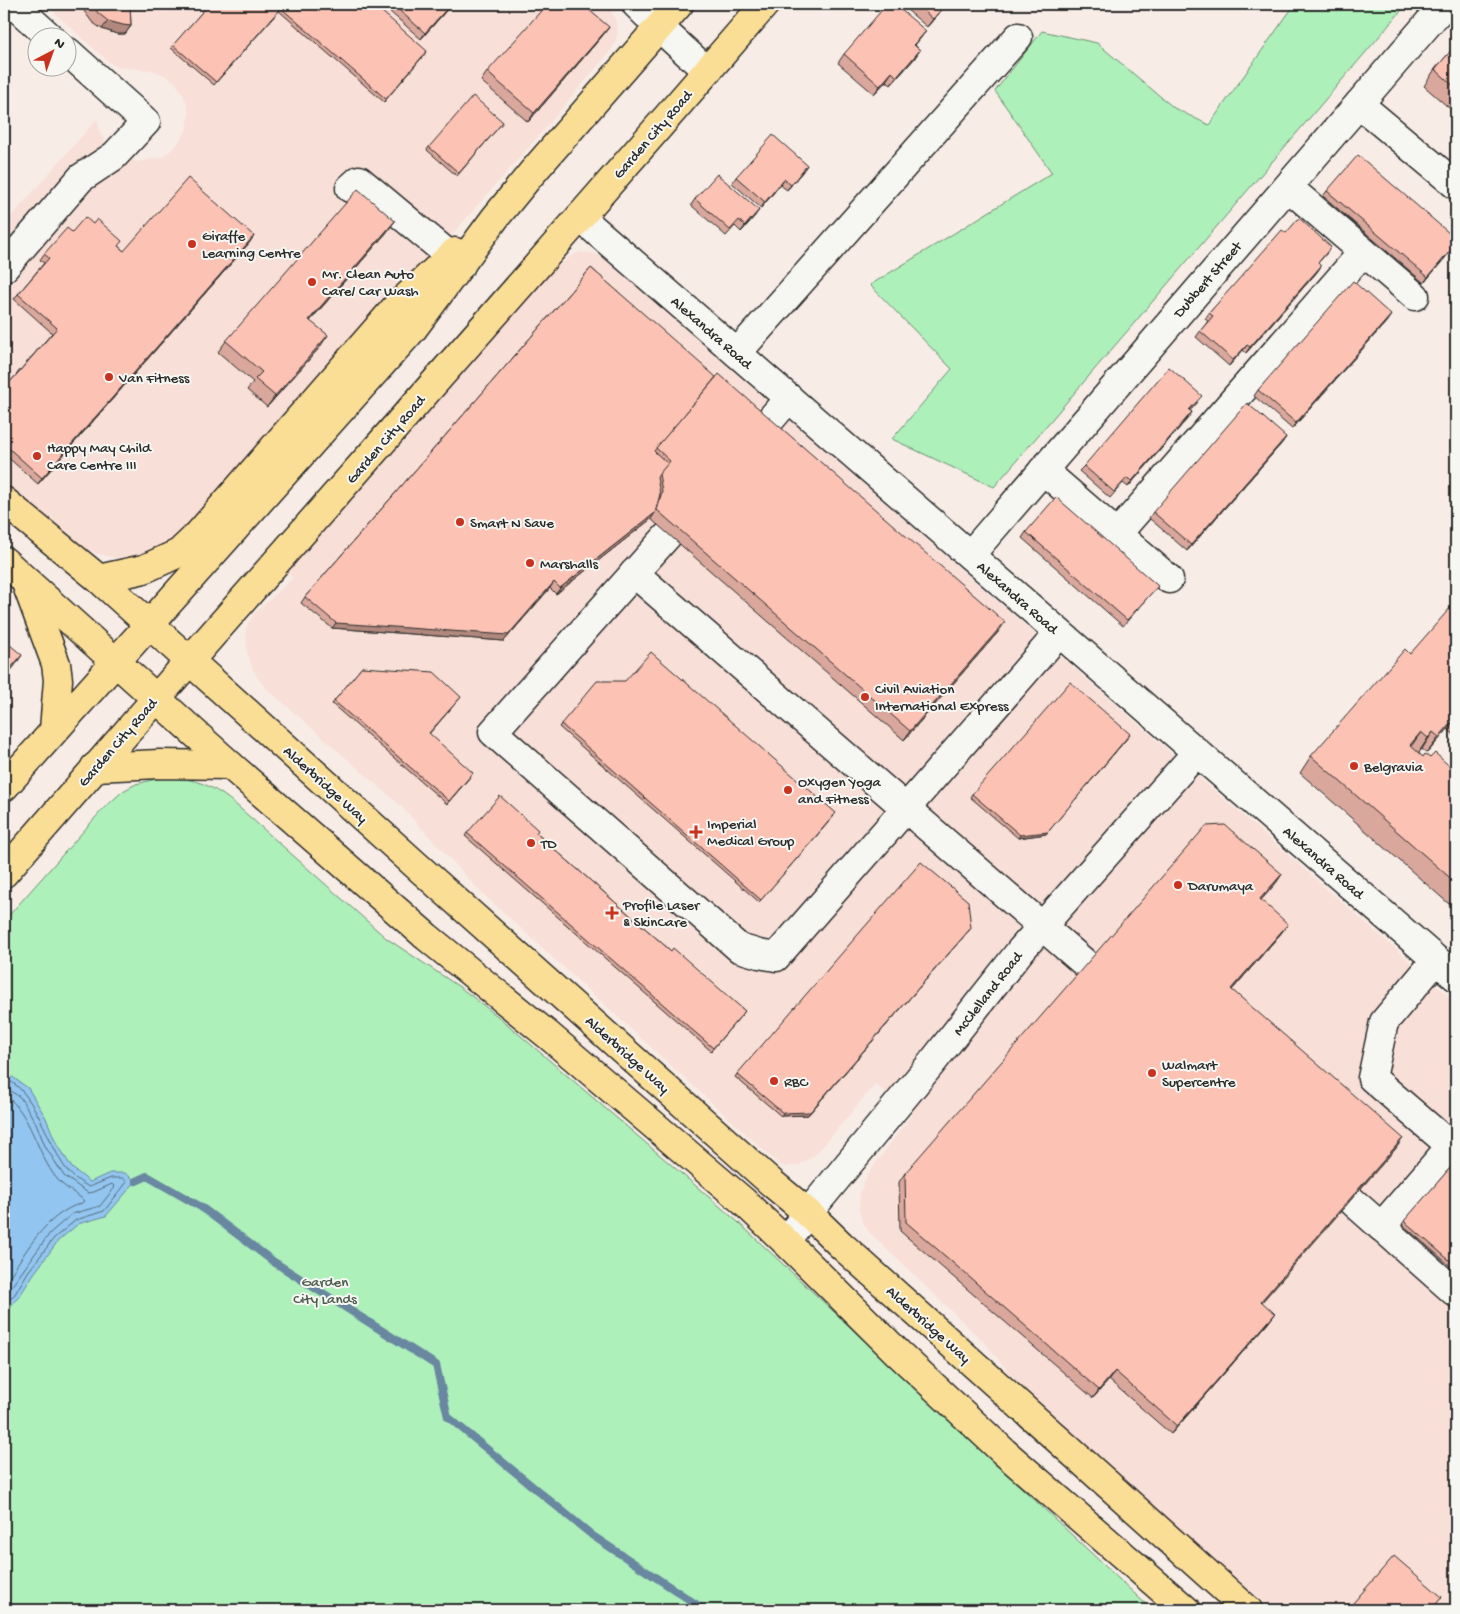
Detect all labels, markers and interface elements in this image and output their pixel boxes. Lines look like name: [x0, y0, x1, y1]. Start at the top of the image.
north arrow: [28, 28, 78, 78]
text: N: [50, 35, 68, 53]
street label: Garden City Road: [610, 86, 698, 183]
place label: Giraffe Learning Centre: [202, 228, 301, 263]
street label: Dubbert Street: [1170, 237, 1248, 323]
marker: Giraffe Learning Centre: [186, 238, 198, 250]
place label: Mr. Clean Auto Care/ Car Wash: [322, 266, 419, 301]
marker: Mr. Clean Auto Care/ Car Wash: [306, 276, 318, 288]
street label: Alexandra Road: [666, 293, 756, 375]
place label: Van Fitness: [118, 370, 190, 388]
marker: Van Fitness: [103, 371, 115, 383]
street label: Garden City Road: [343, 391, 431, 488]
place label: Happy May Child Care Centre III: [47, 440, 152, 475]
marker: Happy May Child Care Centre III: [31, 450, 43, 462]
place label: Smart N Save: [470, 515, 554, 533]
marker: Smart N Save: [454, 516, 466, 528]
place label: Marshalls: [540, 556, 599, 574]
marker: Marshalls: [524, 557, 536, 569]
street label: Alexandra Road: [972, 558, 1062, 640]
place label: Civil Aviation International Express: [875, 681, 1009, 716]
marker: Civil Aviation International Express: [859, 691, 871, 703]
street label: Garden City Road: [75, 694, 163, 791]
street label: Alderbridge Way: [279, 743, 371, 829]
place label: Belgravia: [1363, 759, 1424, 777]
marker: Belgravia: [1348, 760, 1360, 772]
place label: Oxygen Yoga and Fitness: [798, 774, 882, 809]
marker: Oxygen Yoga and Fitness: [782, 784, 794, 796]
place label: Imperial Medical Group: [707, 816, 795, 851]
street label: Alexandra Road: [1278, 823, 1368, 905]
marker: Imperial Medical Group: [689, 825, 703, 839]
place label: TD: [540, 836, 557, 854]
marker: TD: [525, 837, 537, 849]
place label: Darumaya: [1187, 878, 1254, 896]
marker: Darumaya: [1172, 879, 1184, 891]
place label: Profile Laser & SkinCare: [622, 897, 701, 932]
marker: Profile Laser & SkinCare: [605, 906, 619, 920]
street label: McClelland Road: [950, 948, 1028, 1040]
street label: Alderbridge Way: [581, 1013, 673, 1099]
place label: Walmart Supercentre: [1162, 1057, 1236, 1092]
marker: Walmart Supercentre: [1146, 1067, 1158, 1079]
place label: RBC: [784, 1074, 809, 1092]
marker: RBC: [768, 1075, 780, 1087]
park label: Garden City Lands: [293, 1274, 357, 1309]
street label: Alderbridge Way: [882, 1283, 974, 1369]

